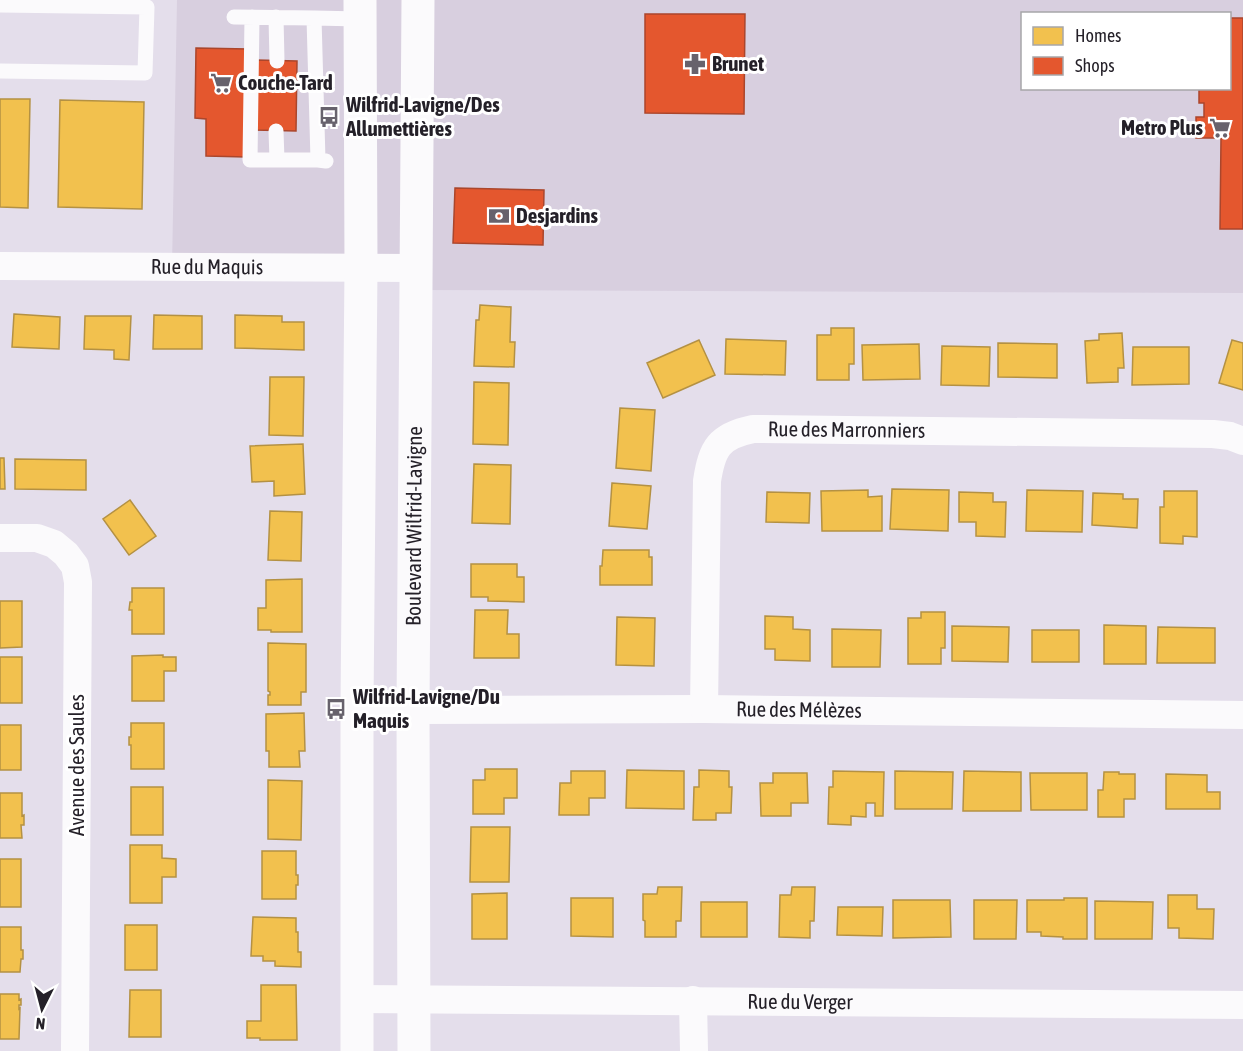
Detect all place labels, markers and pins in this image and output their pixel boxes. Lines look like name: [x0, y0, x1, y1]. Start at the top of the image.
place label: Brunet: [712, 51, 764, 75]
pharmacy icon: Brunet: [683, 52, 707, 76]
place label: Couche-Tard: [238, 70, 333, 94]
supermarket icon: Couche-Tard: [209, 71, 233, 95]
place label: Wilfrid-Lavigne/Des Allumettières: [345, 92, 500, 140]
bus stop icon: Wilfrid-Lavigne/Des Allumettières: [317, 105, 341, 129]
place label: Metro Plus: [1121, 115, 1204, 139]
supermarket icon: Metro Plus: [1208, 116, 1232, 140]
place label: Desjardins: [516, 203, 598, 227]
bank icon: Desjardins: [487, 204, 511, 228]
place label: Wilfrid-Lavigne/Du Maquis: [352, 684, 500, 732]
bus stop icon: Wilfrid-Lavigne/Du Maquis: [324, 697, 348, 721]

